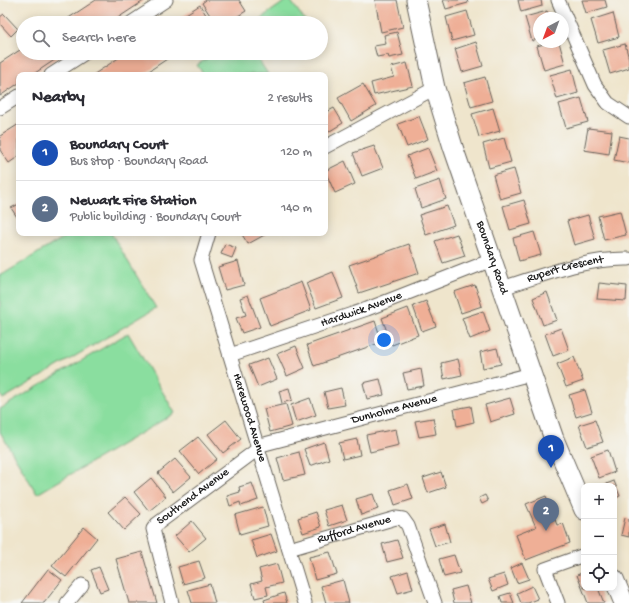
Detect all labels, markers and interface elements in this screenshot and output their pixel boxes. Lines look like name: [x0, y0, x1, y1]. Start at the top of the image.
north arrow: [533, 12, 569, 48]
search box: [16, 16, 328, 60]
icon: search: [30, 27, 52, 49]
text: Search here: [62, 29, 136, 47]
text: Nearby: [32, 88, 85, 108]
text: 2 results: [267, 91, 312, 106]
text: Boundary Court: [70, 136, 167, 154]
text: 1: [42, 145, 48, 160]
text: 120 m: [281, 145, 312, 160]
text: Bus stop · Boundary Road: [70, 154, 207, 169]
text: Newark Fire Station: [70, 192, 196, 210]
text: 2: [42, 201, 48, 216]
text: 140 m: [281, 201, 312, 216]
text: Public building · Boundary Court: [70, 210, 241, 225]
street label: Boundary Road: [472, 218, 511, 297]
street label: Rupert Crescent: [525, 253, 605, 286]
street label: Hardwick Avenue: [319, 289, 405, 331]
your location: [374, 330, 394, 350]
street label: Harewood Avenue: [229, 372, 269, 464]
street label: Dunholme Avenue: [349, 392, 440, 428]
pin: 1: [538, 435, 564, 468]
street label: Southend Avenue: [154, 465, 233, 529]
map controls: [581, 483, 617, 591]
button: +: [581, 483, 617, 519]
pin: 2: [533, 498, 559, 531]
street label: Rufford Avenue: [316, 513, 393, 547]
button: −: [581, 519, 617, 555]
button: locate: [581, 555, 617, 591]

